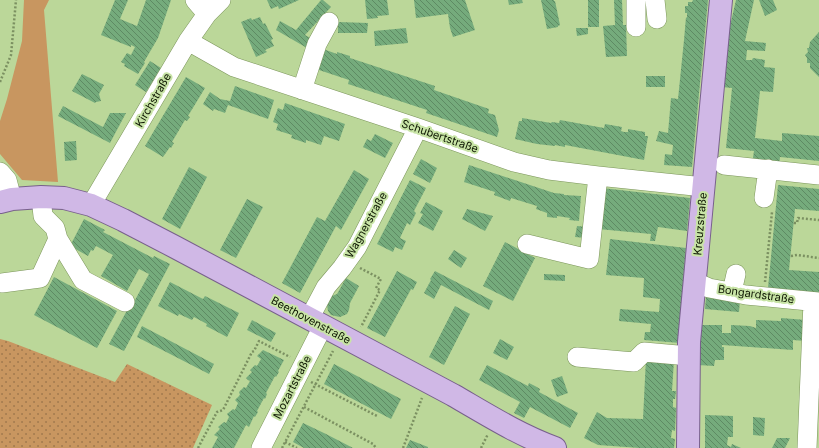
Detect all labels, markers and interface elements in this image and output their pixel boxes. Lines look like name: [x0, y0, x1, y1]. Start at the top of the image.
street label: Kirchstraße: [132, 71, 174, 129]
street label: Schubertstraße: [400, 116, 480, 156]
street label: Wagnerstraße: [342, 190, 390, 260]
street label: Kreuzstraße: [690, 192, 710, 256]
street label: Bongardstraße: [717, 282, 795, 306]
street label: Beethovenstraße: [269, 293, 353, 347]
street label: Mozartstraße: [270, 353, 314, 421]

